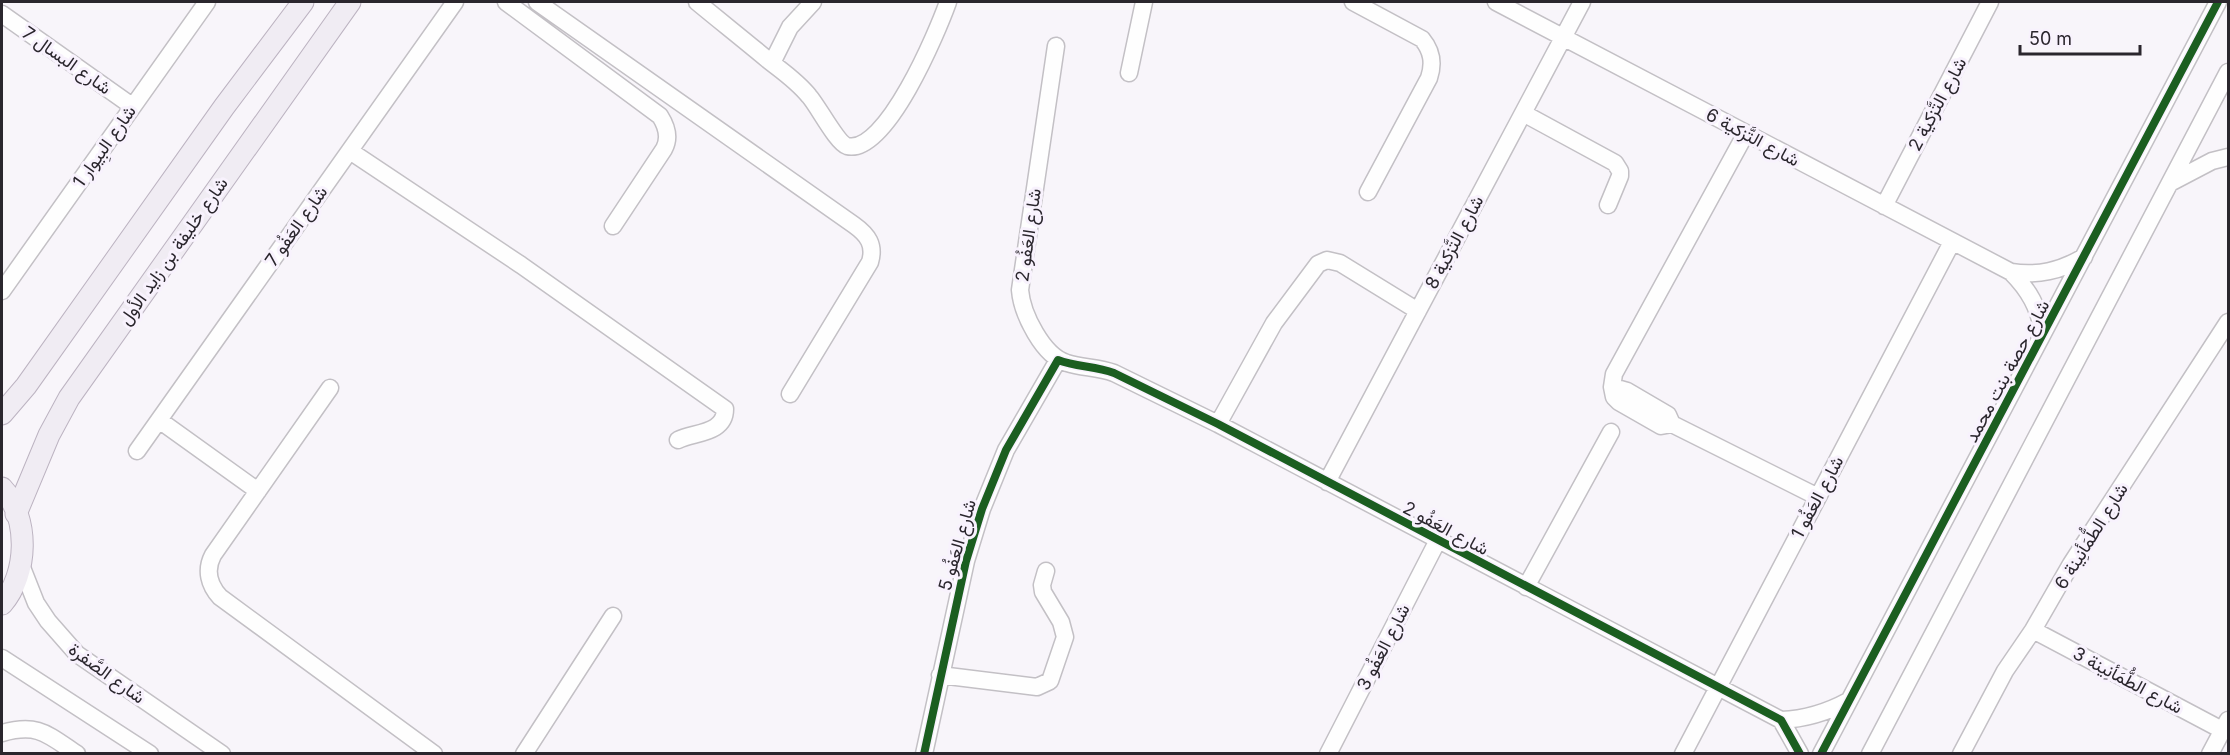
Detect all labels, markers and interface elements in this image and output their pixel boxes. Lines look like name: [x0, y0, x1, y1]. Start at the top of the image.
scale bar: [2020, 18, 2140, 56]
street label: شارع البسال 7: [17, 22, 115, 100]
text: 50 m: [2029, 28, 2072, 49]
street label: شارع التَّزكية 2: [1903, 54, 1972, 155]
street label: شارع البِيوار 1: [68, 101, 143, 193]
street label: شارع التَّزكية 6: [1702, 103, 1804, 172]
street label: شارع خليفة بن زايد الأول: [114, 173, 234, 330]
street label: شارع العَفُو 7: [261, 182, 333, 271]
street label: شارع العَفُو 2: [1011, 187, 1047, 283]
street label: شارع التَّزكية 8: [1420, 192, 1489, 293]
street label: شارع حصة بنت محمد: [1961, 296, 2055, 447]
street label: شارع العَفُو 1: [1787, 452, 1849, 543]
street label: شارع الطُّمَأنِينة 6: [2047, 477, 2134, 594]
street label: شارع العَفُو 5: [934, 497, 982, 594]
street label: شارع العَفُو 2: [1399, 497, 1492, 561]
street label: شارع العَفُو 3: [1352, 600, 1415, 695]
street label: شارع الصَّفرة: [64, 638, 149, 709]
street label: شارع الطُّمَأنِينة 3: [2069, 639, 2188, 719]

